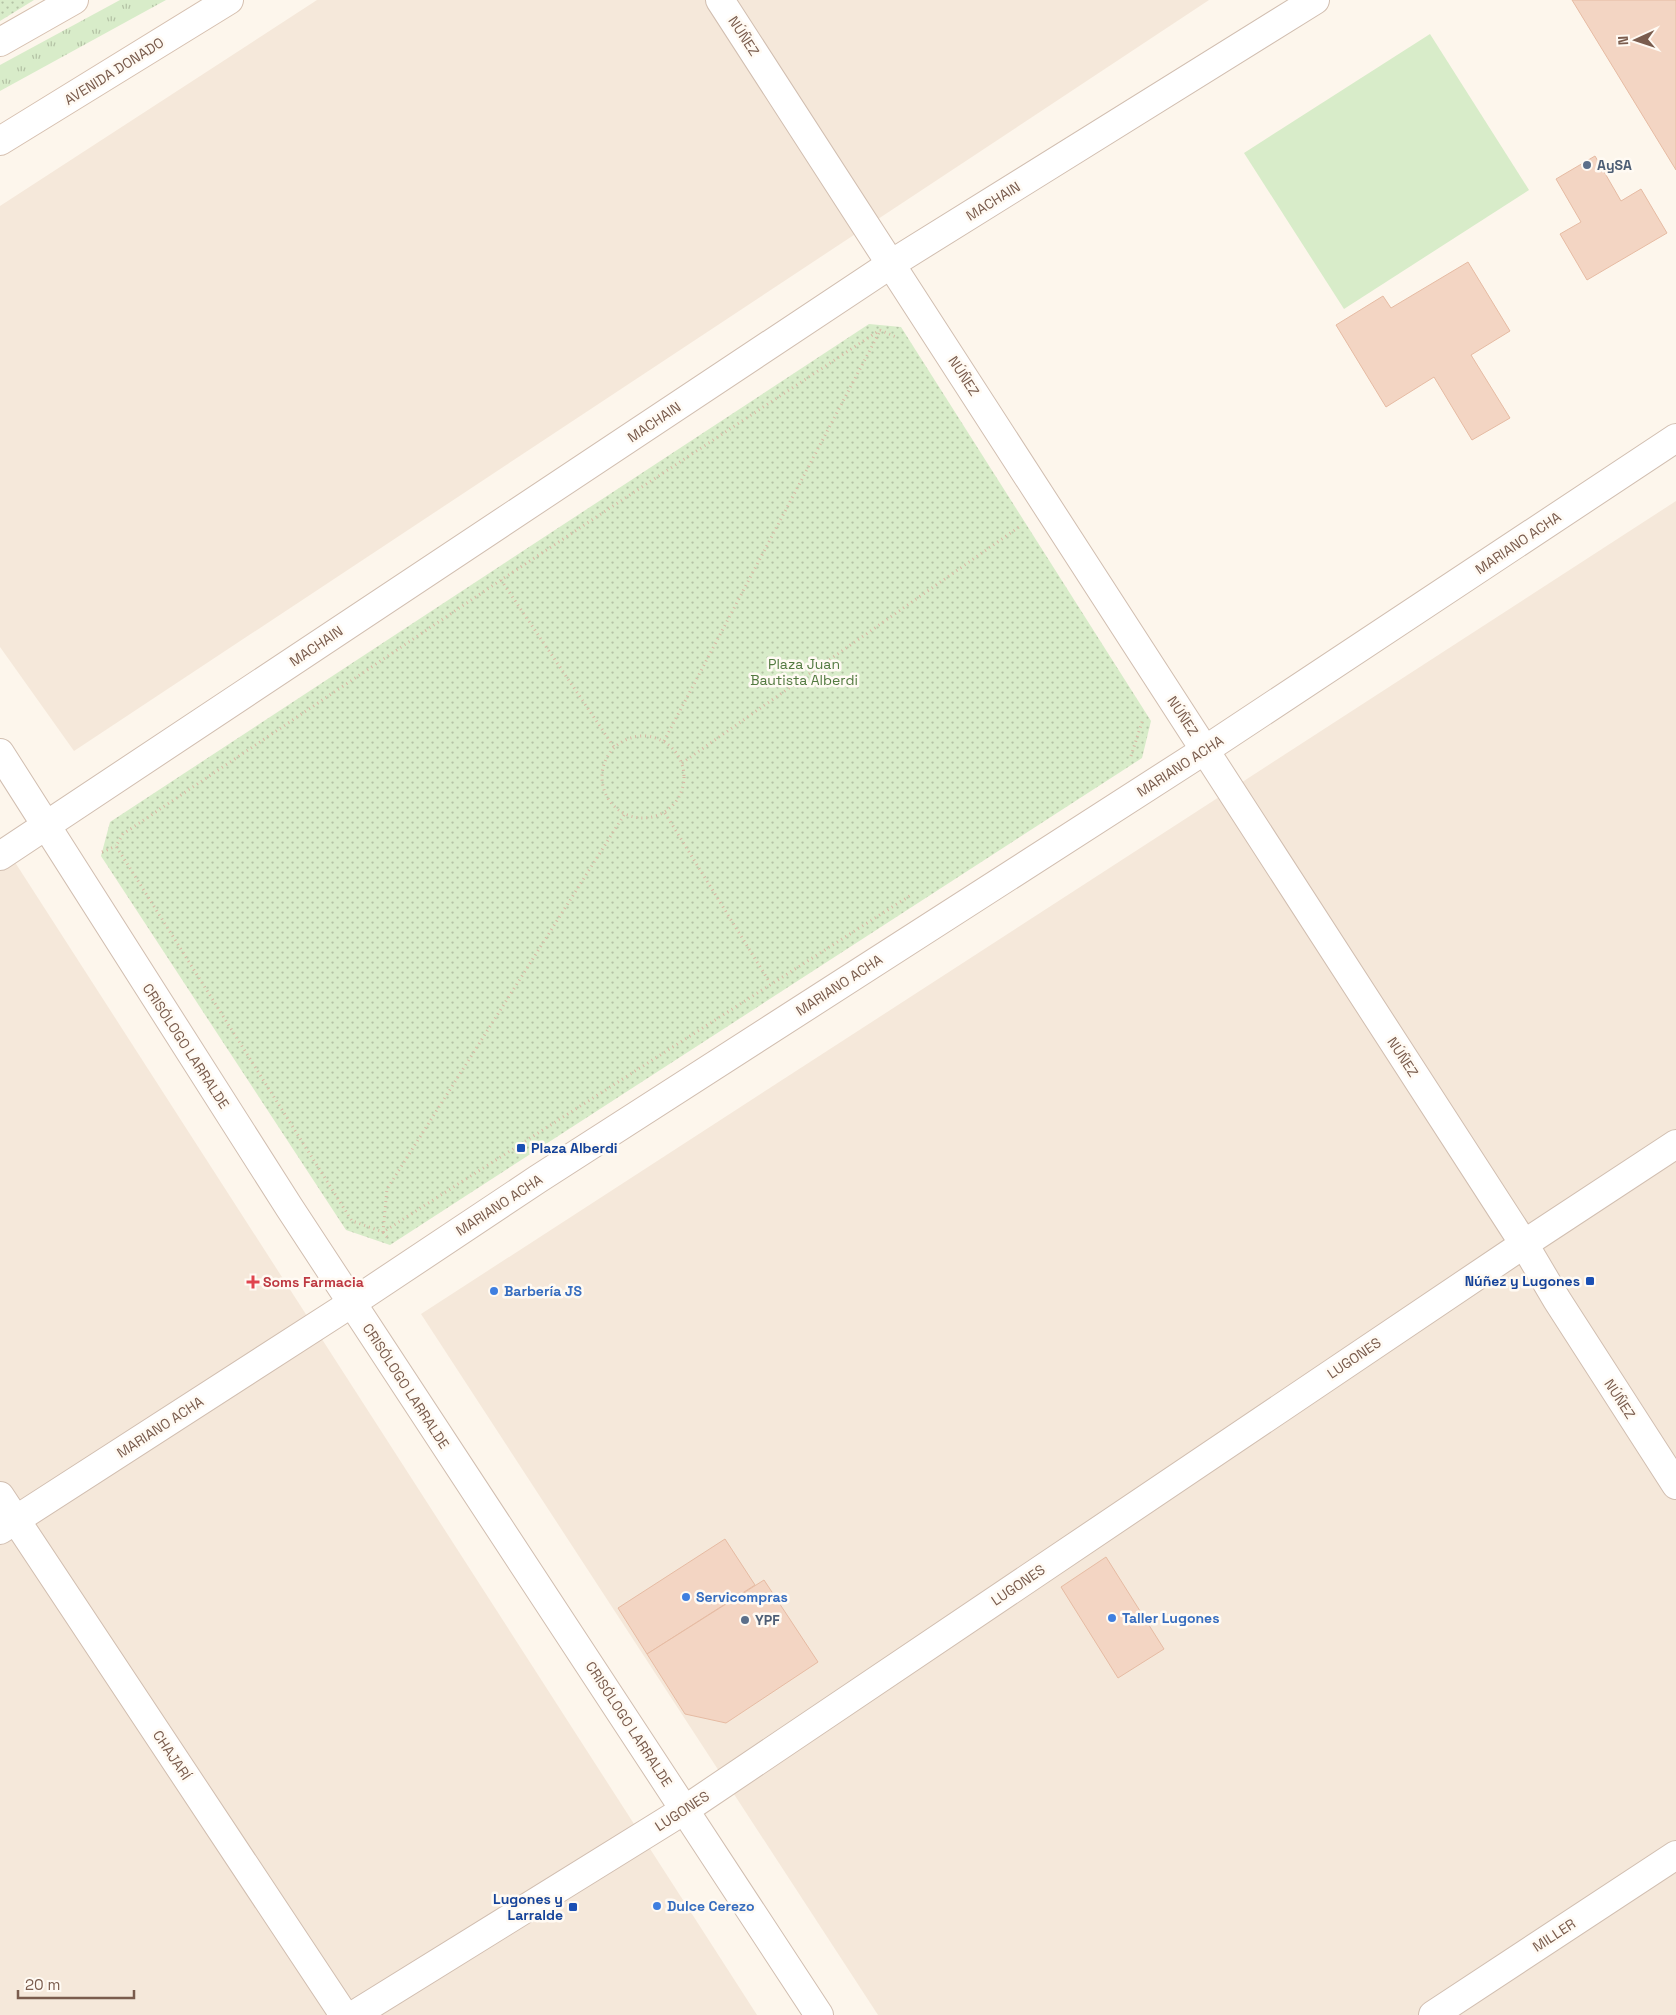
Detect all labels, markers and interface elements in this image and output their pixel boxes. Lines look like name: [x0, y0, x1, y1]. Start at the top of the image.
street label: NÚÑEZ: [724, 13, 764, 59]
north arrow: [1611, 15, 1661, 65]
street label: AVENIDA DONADO: [61, 33, 167, 109]
text: N: [1614, 36, 1632, 46]
place label: AySA: [1597, 156, 1632, 174]
marker: AySA: [1581, 159, 1593, 171]
street label: MACHAIN: [963, 177, 1023, 225]
street label: NÚÑEZ: [944, 353, 984, 399]
street label: MACHAIN: [624, 398, 684, 446]
street label: MARIANO ACHA: [1472, 508, 1565, 578]
street label: MACHAIN: [286, 622, 346, 670]
park label: Plaza Juan Bautista Alberdi: [750, 655, 858, 689]
street label: NÚÑEZ: [1163, 693, 1203, 739]
street label: MARIANO ACHA: [1133, 731, 1227, 801]
street label: MARIANO ACHA: [792, 950, 886, 1020]
street label: CRISÓLOGO LARRALDE: [139, 980, 233, 1112]
street label: NÚÑEZ: [1383, 1034, 1423, 1080]
place label: Plaza Alberdi: [531, 1139, 618, 1157]
marker: Plaza Alberdi: [515, 1142, 527, 1154]
street label: MARIANO ACHA: [452, 1170, 546, 1240]
place label: Núñez y Lugones: [1465, 1272, 1580, 1290]
place label: Soms Farmacia: [263, 1273, 364, 1291]
marker: Núñez y Lugones: [1584, 1275, 1596, 1287]
marker: Soms Farmacia: [247, 1276, 259, 1288]
place label: Barbería JS: [504, 1282, 582, 1300]
marker: Barbería JS: [488, 1285, 500, 1297]
street label: CRISÓLOGO LARRALDE: [359, 1320, 453, 1452]
street label: LUGONES: [1324, 1333, 1384, 1383]
street label: NÚÑEZ: [1600, 1376, 1640, 1422]
street label: MARIANO ACHA: [113, 1392, 207, 1462]
street label: LUGONES: [988, 1560, 1048, 1610]
place label: Servicompras: [696, 1588, 788, 1606]
marker: Servicompras: [680, 1591, 692, 1603]
place label: Taller Lugones: [1122, 1609, 1220, 1627]
place label: YPF: [755, 1611, 780, 1629]
marker: Taller Lugones: [1106, 1612, 1118, 1624]
marker: YPF: [739, 1614, 751, 1626]
street label: CRISÓLOGO LARRALDE: [582, 1658, 676, 1790]
street label: CHAJARÍ: [149, 1727, 195, 1784]
street label: LUGONES: [651, 1787, 713, 1835]
place label: Lugones y Larralde: [493, 1890, 563, 1924]
place label: Dulce Cerezo: [667, 1897, 755, 1915]
marker: Dulce Cerezo: [651, 1900, 663, 1912]
marker: Lugones y Larralde: [567, 1901, 579, 1913]
street label: MILLER: [1529, 1914, 1579, 1955]
scale bar: [18, 1968, 134, 2000]
text: 20 m: [25, 1975, 60, 1994]

